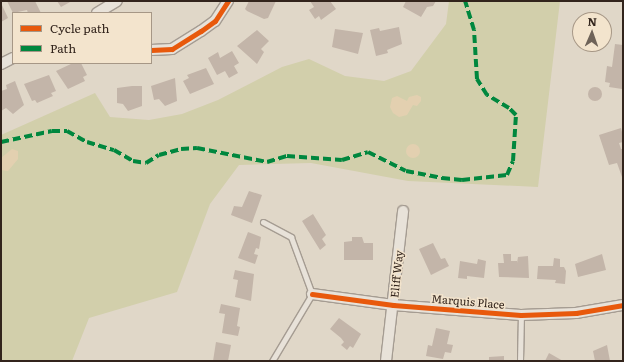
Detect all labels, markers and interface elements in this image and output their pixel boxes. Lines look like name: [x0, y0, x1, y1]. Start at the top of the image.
legend: [12, 12, 152, 64]
north arrow: [572, 12, 612, 52]
text: N: [587, 13, 597, 29]
text: Cycle path: [50, 19, 110, 37]
text: Path: [50, 39, 76, 57]
street label: Eliff Way: [387, 249, 405, 299]
street label: Marquis Place: [431, 291, 505, 311]

